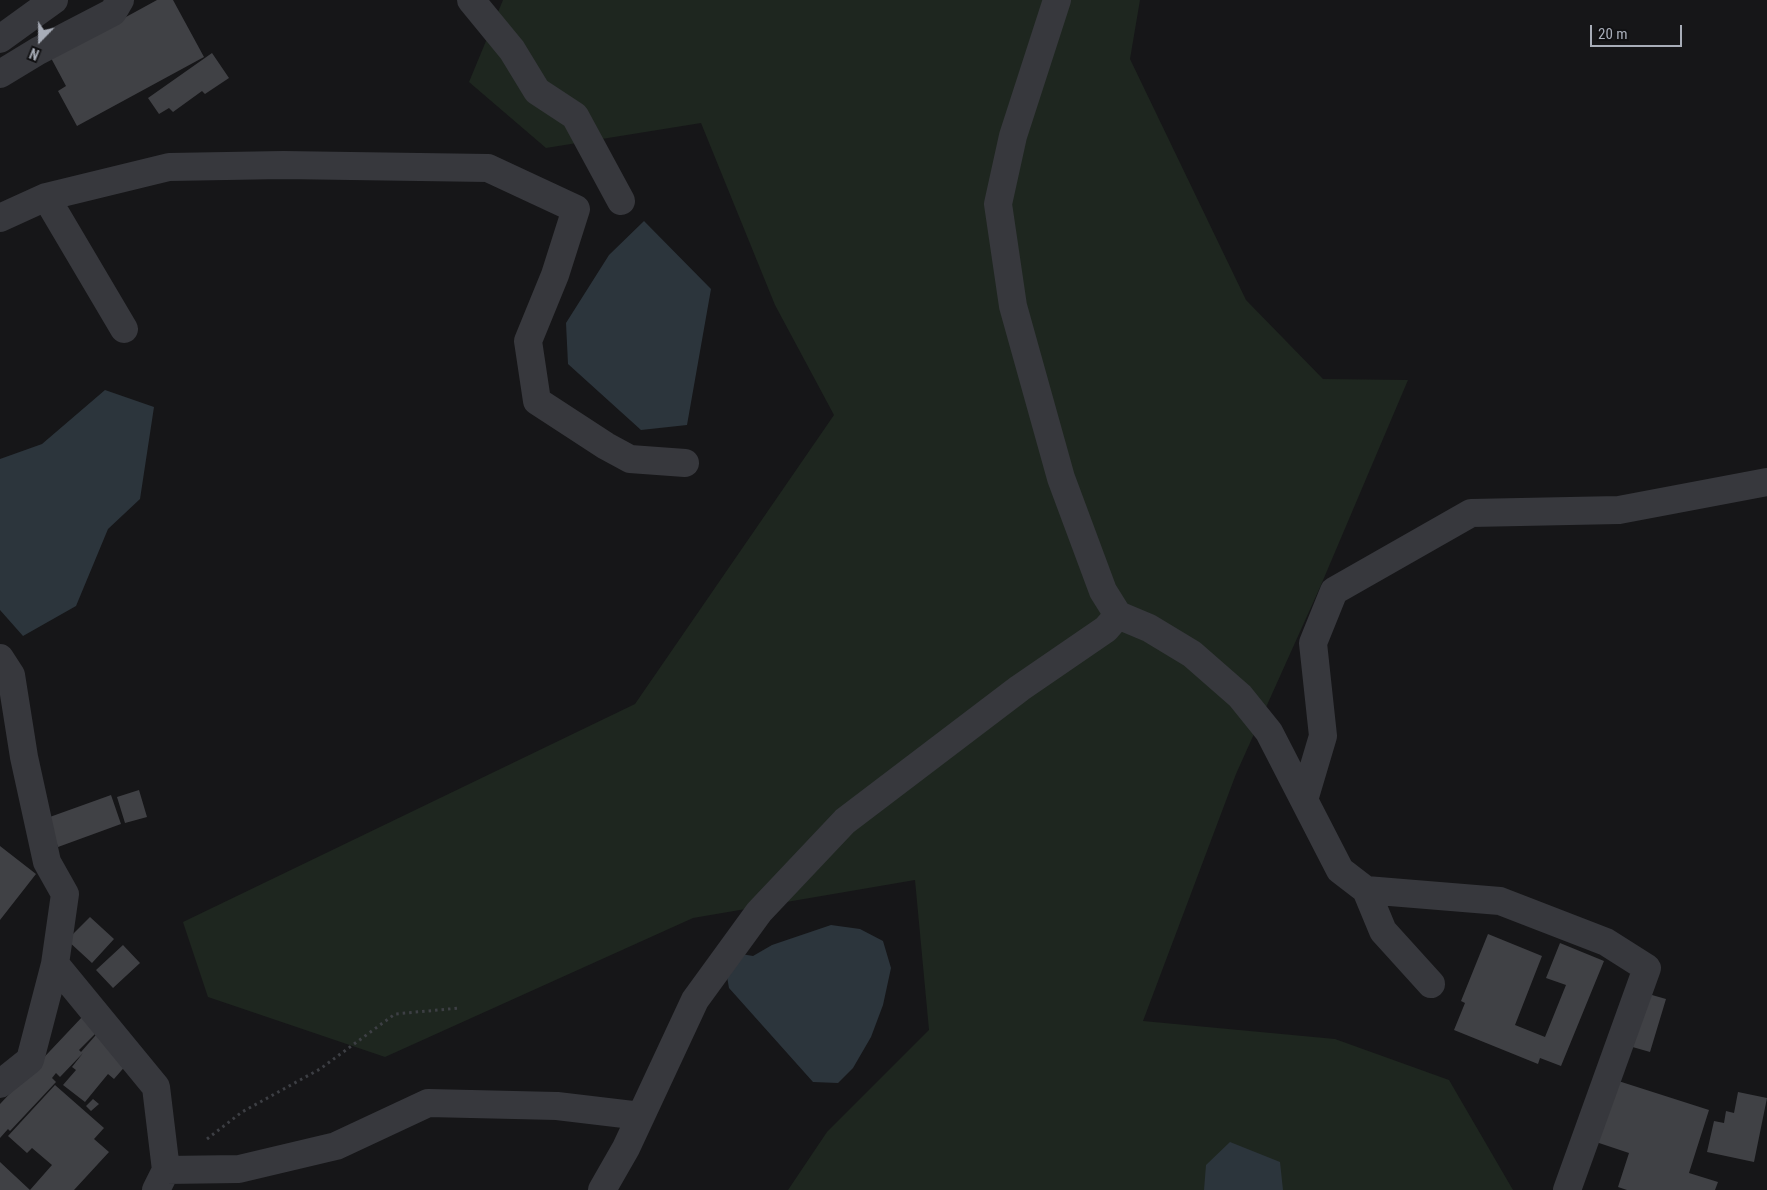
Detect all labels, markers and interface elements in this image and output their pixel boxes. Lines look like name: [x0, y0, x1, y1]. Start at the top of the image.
north arrow: [15, 15, 65, 65]
scale bar: [1592, 15, 1684, 47]
text: 20 m: [1598, 25, 1628, 43]
text: N: [27, 45, 41, 63]

